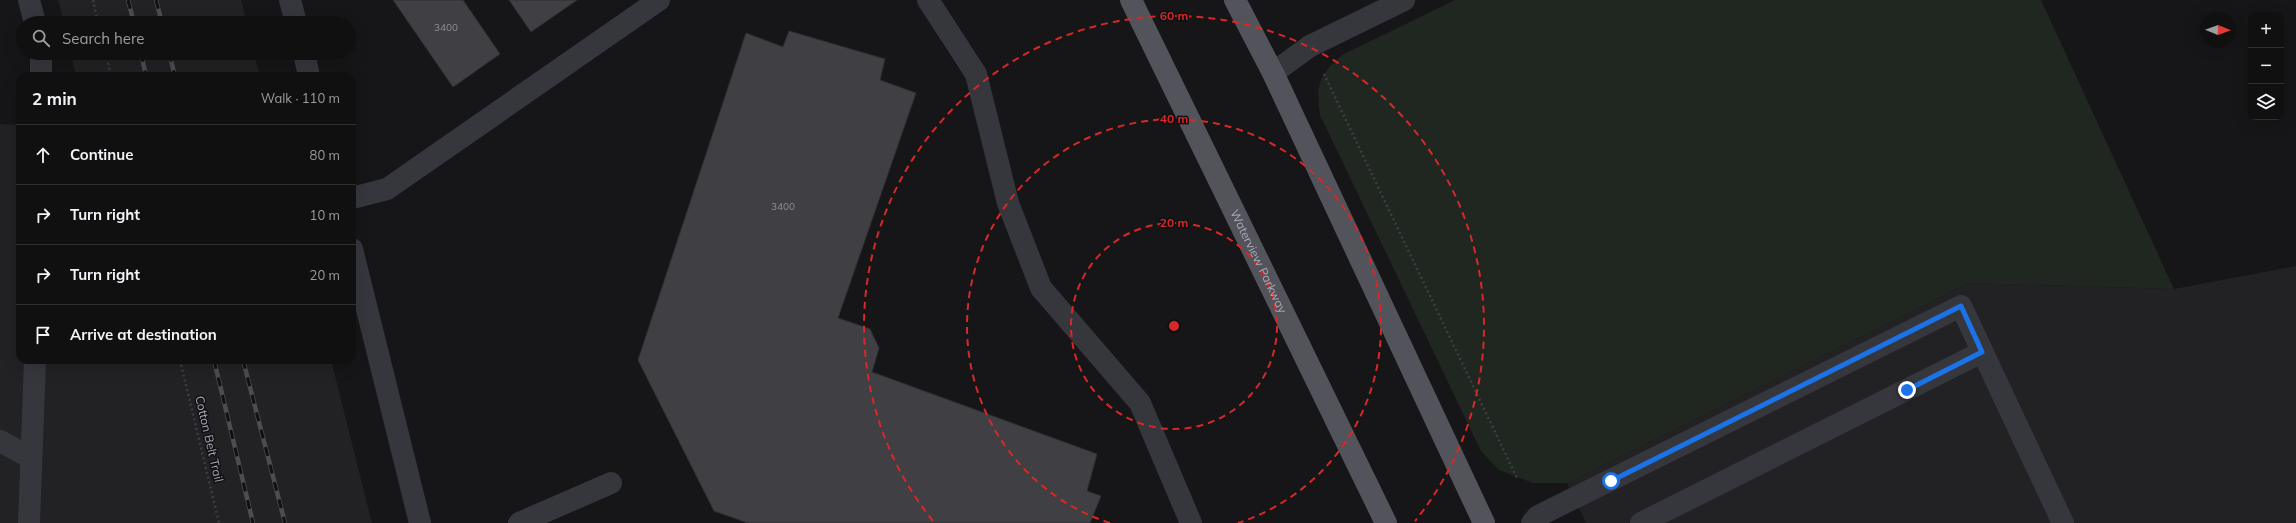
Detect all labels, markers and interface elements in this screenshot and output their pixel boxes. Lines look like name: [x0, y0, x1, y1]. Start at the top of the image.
text: 60 m: [1160, 8, 1188, 23]
north arrow: [2200, 12, 2236, 48]
map controls: [2248, 12, 2284, 120]
button: +: [2248, 12, 2284, 48]
search box: [16, 16, 356, 60]
house number: 3400: [434, 21, 458, 34]
icon: search: [30, 27, 52, 49]
text: Search here: [62, 29, 144, 48]
button: −: [2248, 48, 2284, 84]
button: layers: [2248, 84, 2284, 120]
text: 2 min: [32, 88, 77, 109]
text: Walk · 110 m: [261, 90, 340, 106]
text: 40 m: [1160, 111, 1188, 126]
icon: ahead: [32, 144, 54, 166]
text: Continue: [70, 145, 133, 164]
text: 80 m: [310, 147, 340, 163]
house number: 3400: [771, 200, 795, 213]
icon: right: [32, 204, 54, 226]
text: Turn right: [70, 205, 140, 224]
text: 10 m: [310, 207, 340, 223]
street label: Waterview Parkway: [1227, 207, 1291, 316]
text: 20 m: [1160, 215, 1188, 230]
icon: right: [32, 264, 54, 286]
text: Turn right: [70, 265, 140, 284]
text: 20 m: [310, 267, 340, 283]
centre of rings: [1167, 319, 1181, 333]
icon: arrive: [32, 324, 54, 346]
text: Arrive at destination: [70, 325, 217, 344]
route end: [1898, 381, 1916, 399]
street label: Cotton Belt Trail: [192, 394, 227, 484]
route start: [1602, 472, 1620, 490]

